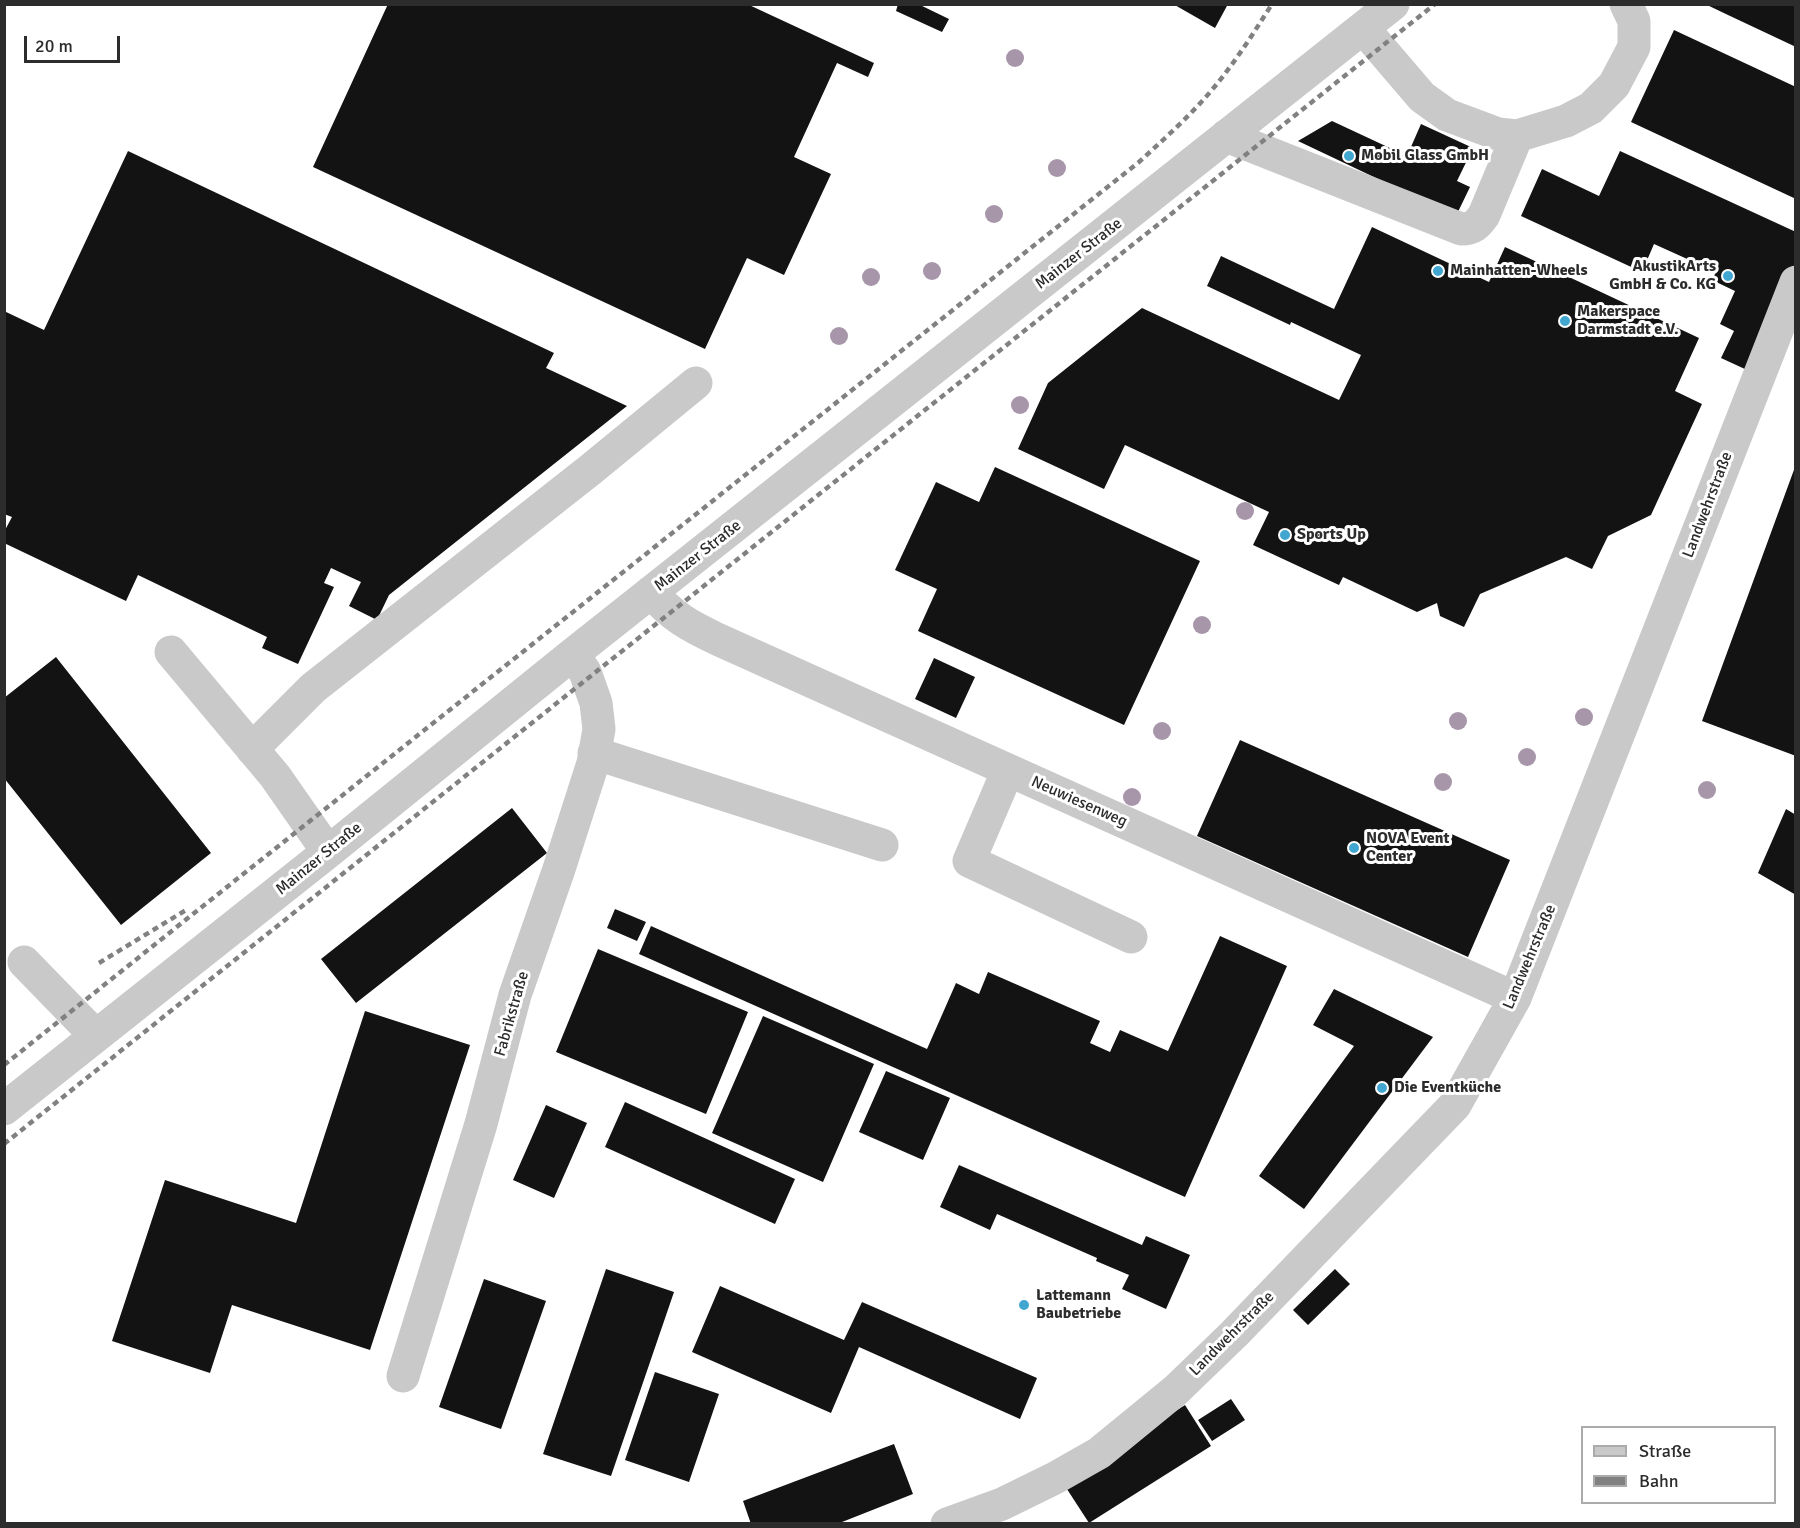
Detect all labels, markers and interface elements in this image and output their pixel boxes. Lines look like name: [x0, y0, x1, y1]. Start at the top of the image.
scale bar: [27, 24, 123, 62]
text: 20 m: [35, 35, 73, 57]
place label: Mobil Glass GmbH: [1361, 146, 1489, 166]
marker: Mobil Glass GmbH: [1342, 149, 1356, 163]
street label: Mainzer Straße: [1032, 214, 1126, 294]
place label: AkustikArts GmbH & Co. KG: [1609, 257, 1716, 295]
place label: Mainhatten-Wheels: [1450, 261, 1588, 281]
marker: Mainhatten-Wheels: [1431, 264, 1445, 278]
marker: AkustikArts GmbH & Co. KG: [1721, 269, 1735, 283]
place label: Makerspace Darmstadt e.V.: [1577, 302, 1679, 340]
marker: Makerspace Darmstadt e.V.: [1558, 314, 1572, 328]
street label: Landwehrstraße: [1679, 449, 1737, 561]
street label: Mainzer Straße: [651, 516, 745, 596]
place label: Sports Up: [1297, 525, 1366, 545]
marker: Sports Up: [1278, 528, 1292, 542]
street label: Neuwiesenweg: [1028, 772, 1130, 832]
street label: Mainzer Straße: [272, 819, 366, 899]
place label: NOVA Event Center: [1366, 829, 1449, 867]
marker: NOVA Event Center: [1347, 841, 1361, 855]
street label: Landwehrstraße: [1499, 902, 1561, 1012]
street label: Fabrikstraße: [491, 969, 533, 1059]
place label: Die Eventküche: [1394, 1078, 1501, 1098]
marker: Die Eventküche: [1375, 1081, 1389, 1095]
place label: Lattemann Baubetriebe: [1036, 1286, 1121, 1324]
street label: Landwehrstraße: [1186, 1288, 1278, 1380]
marker: Lattemann Baubetriebe: [1017, 1298, 1031, 1312]
legend: [1581, 1426, 1776, 1504]
text: Straße: [1639, 1440, 1691, 1462]
text: Bahn: [1639, 1470, 1679, 1492]

